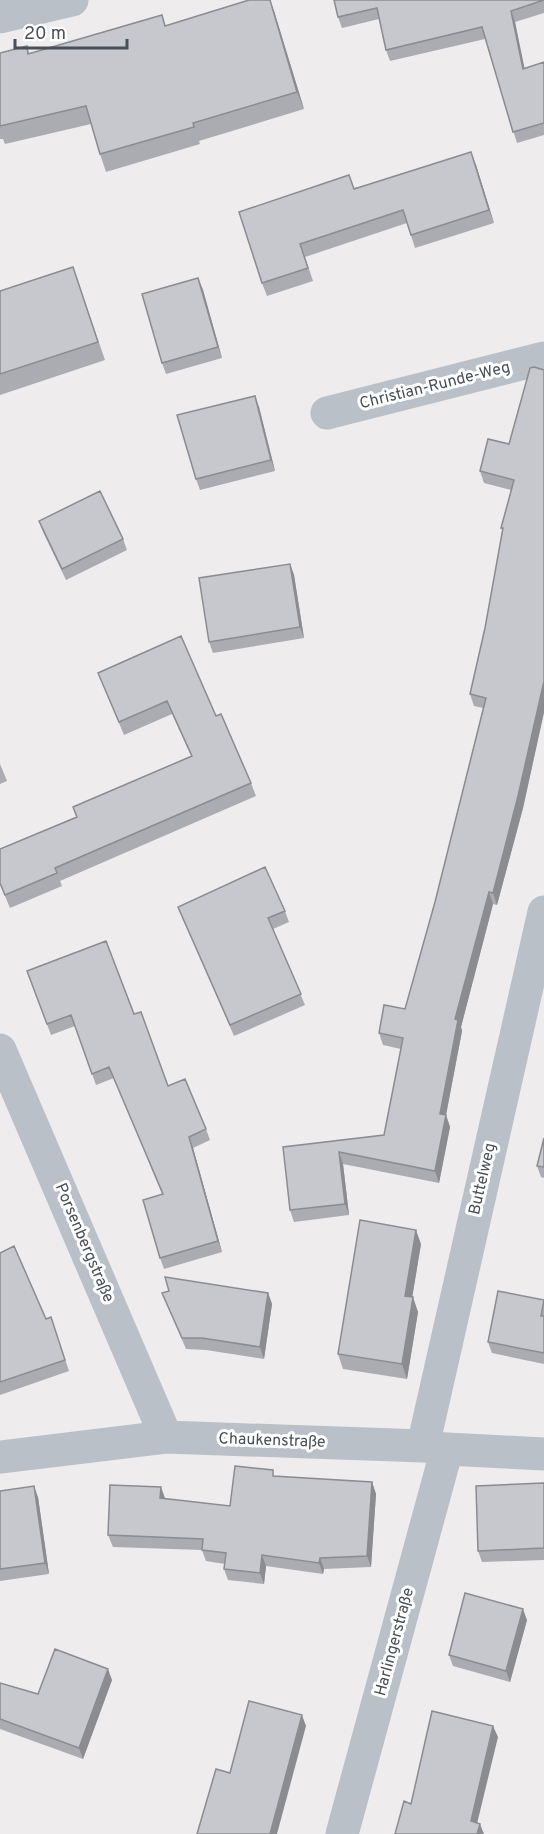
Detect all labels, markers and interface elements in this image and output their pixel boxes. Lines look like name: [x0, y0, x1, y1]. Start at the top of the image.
scale bar: [15, 12, 128, 50]
text: 20 m: [24, 23, 66, 46]
street label: Christian-Runde-Weg: [358, 358, 512, 414]
street label: Buttelweg: [465, 1141, 501, 1217]
street label: Porsenbergstraße: [50, 1180, 118, 1306]
street label: Chaukenstraße: [218, 1429, 326, 1453]
street label: Harlingerstraße: [371, 1586, 419, 1698]

